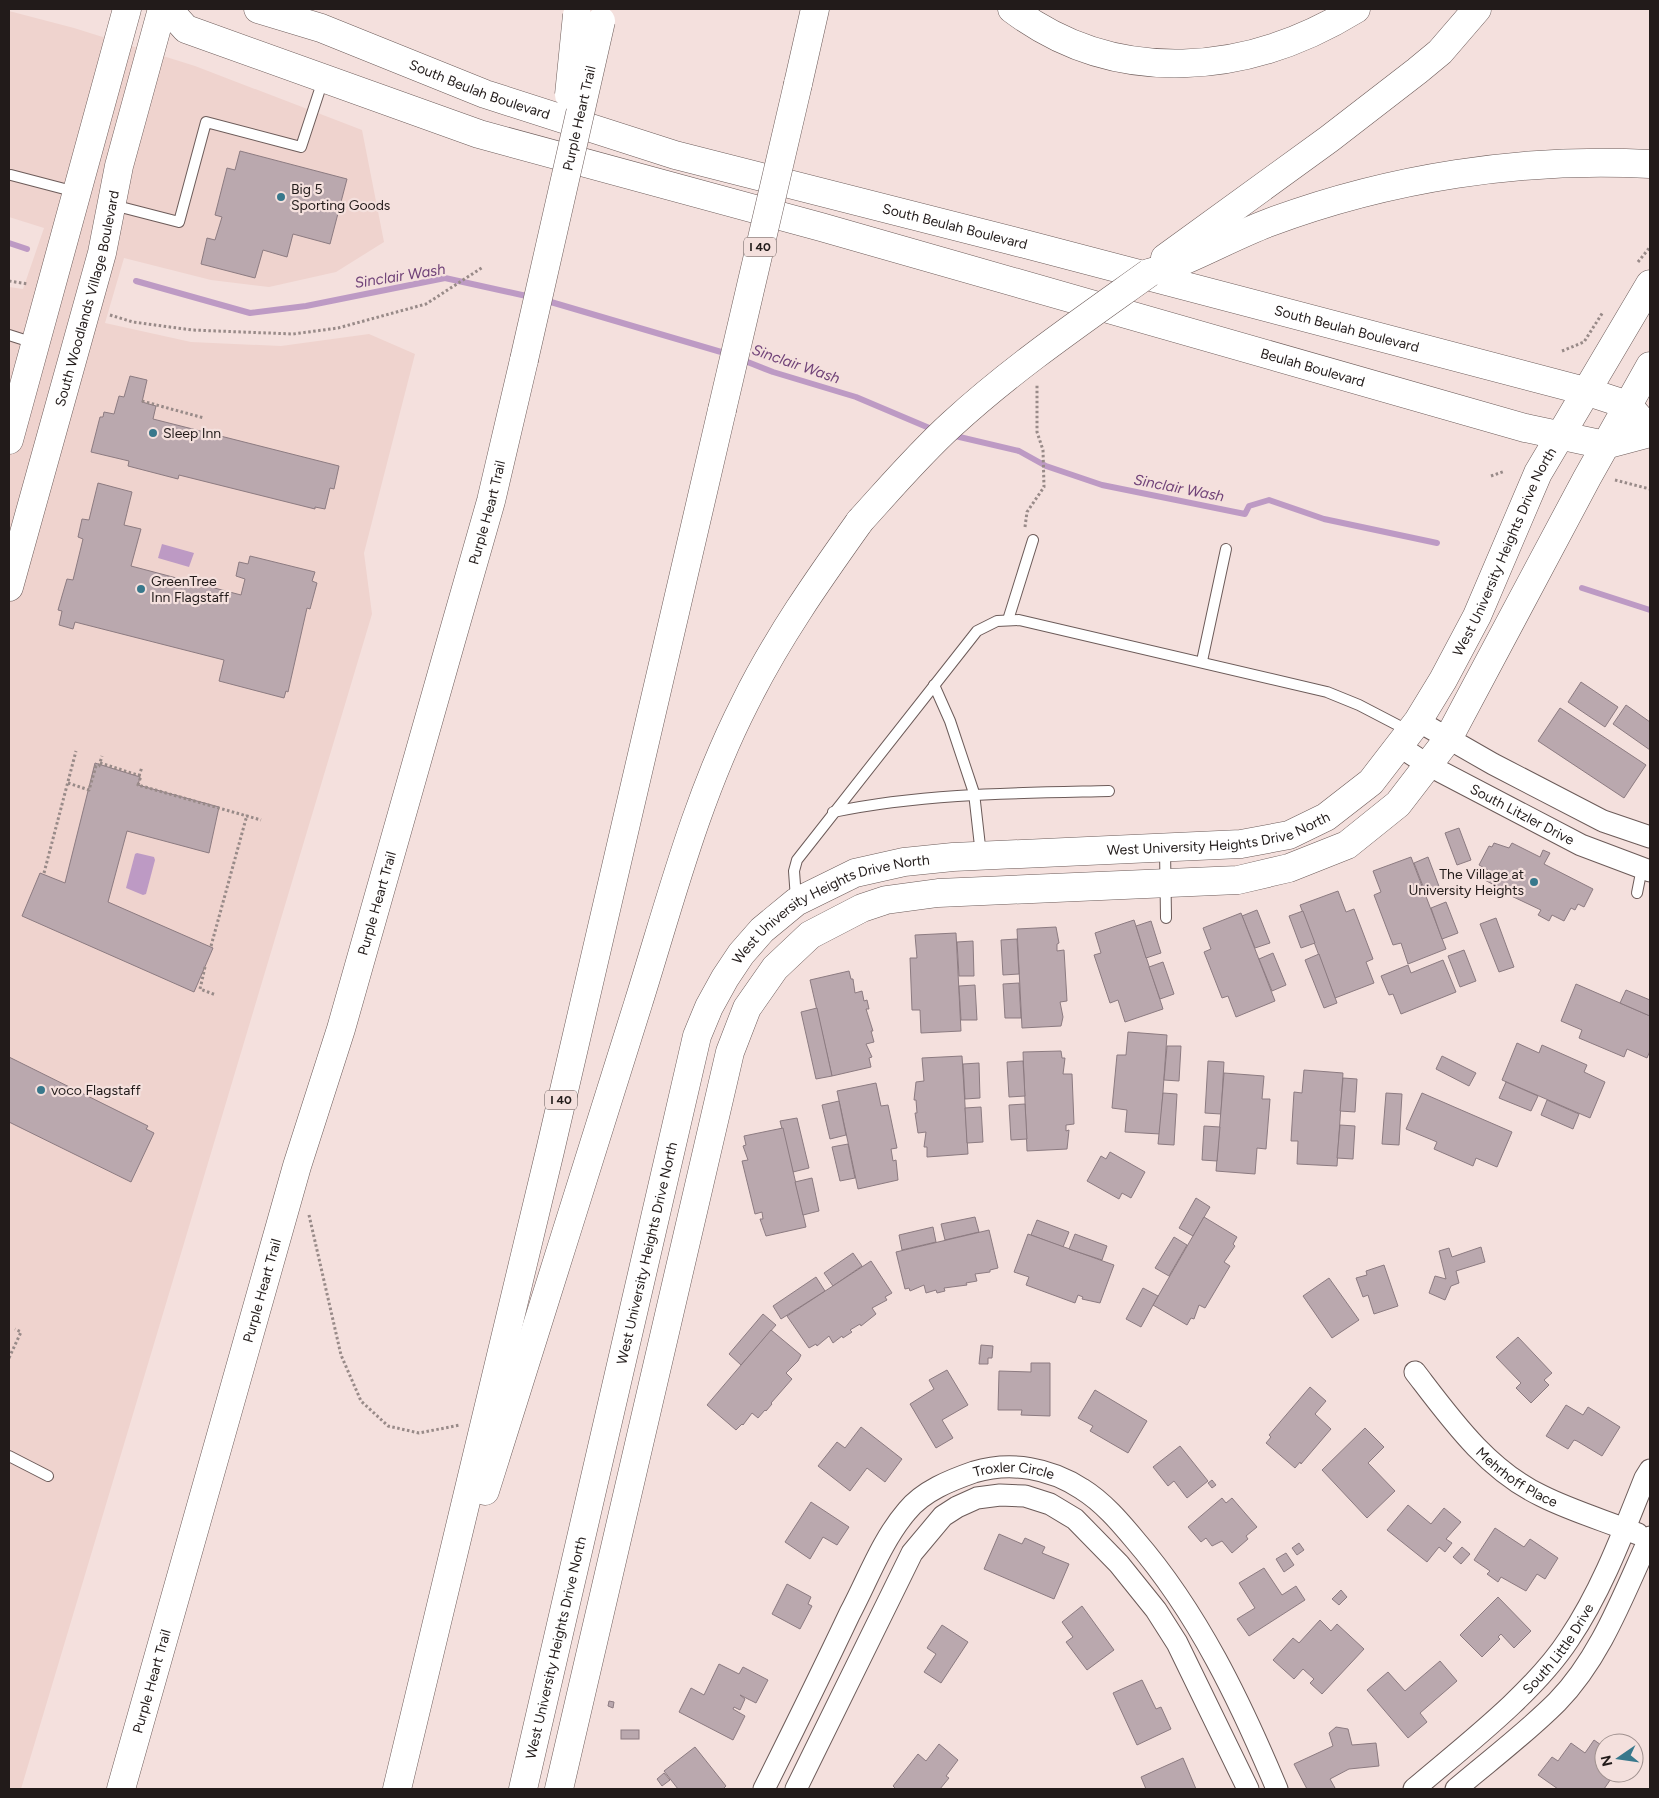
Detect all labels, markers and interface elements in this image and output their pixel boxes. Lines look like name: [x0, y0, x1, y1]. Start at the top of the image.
street label: South Beulah Boulevard: [407, 56, 552, 123]
street label: Purple Heart Trail: [559, 64, 599, 172]
place label: Big 5 Sporting Goods: [291, 181, 390, 214]
street label: South Woodlands Village Boulevard: [51, 189, 123, 408]
marker: Big 5 Sporting Goods: [275, 191, 287, 203]
street label: South Beulah Boulevard: [881, 200, 1029, 253]
road number: I 40: [744, 238, 776, 256]
water label: Sinclair Wash: [353, 260, 447, 292]
street label: South Beulah Boulevard: [1273, 301, 1421, 356]
water label: Sinclair Wash: [750, 341, 842, 387]
street label: Beulah Boulevard: [1259, 344, 1367, 390]
place label: Sleep Inn: [163, 425, 221, 442]
marker: Sleep Inn: [147, 427, 159, 439]
street label: West University Heights Drive North: [1449, 444, 1560, 659]
street label: Purple Heart Trail: [465, 459, 509, 567]
water label: Sinclair Wash: [1132, 470, 1226, 506]
place label: GreenTree Inn Flagstaff: [151, 573, 230, 606]
marker: GreenTree Inn Flagstaff: [135, 583, 147, 595]
street label: South Litzler Drive: [1467, 780, 1578, 849]
street label: West University Heights Drive North: [1106, 808, 1333, 859]
street label: Purple Heart Trail: [354, 849, 399, 957]
street label: West University Heights Drive North: [728, 851, 931, 967]
place label: The Village at University Heights: [1408, 866, 1524, 899]
marker: The Village at University Heights: [1528, 876, 1540, 888]
place label: voco Flagstaff: [51, 1082, 142, 1099]
marker: voco Flagstaff: [35, 1084, 47, 1096]
road number: I 40: [545, 1090, 577, 1110]
street label: West University Heights Drive North: [613, 1140, 681, 1366]
street label: Purple Heart Trail: [239, 1237, 285, 1344]
street label: Mehrhoff Place: [1473, 1443, 1561, 1511]
street label: Troxler Circle: [971, 1458, 1057, 1483]
street label: West University Heights Drive North: [522, 1535, 590, 1761]
street label: South Little Drive: [1519, 1600, 1597, 1698]
street label: Purple Heart Trail: [129, 1627, 174, 1735]
north arrow: [1594, 1733, 1644, 1783]
text: N: [1597, 1754, 1616, 1768]

